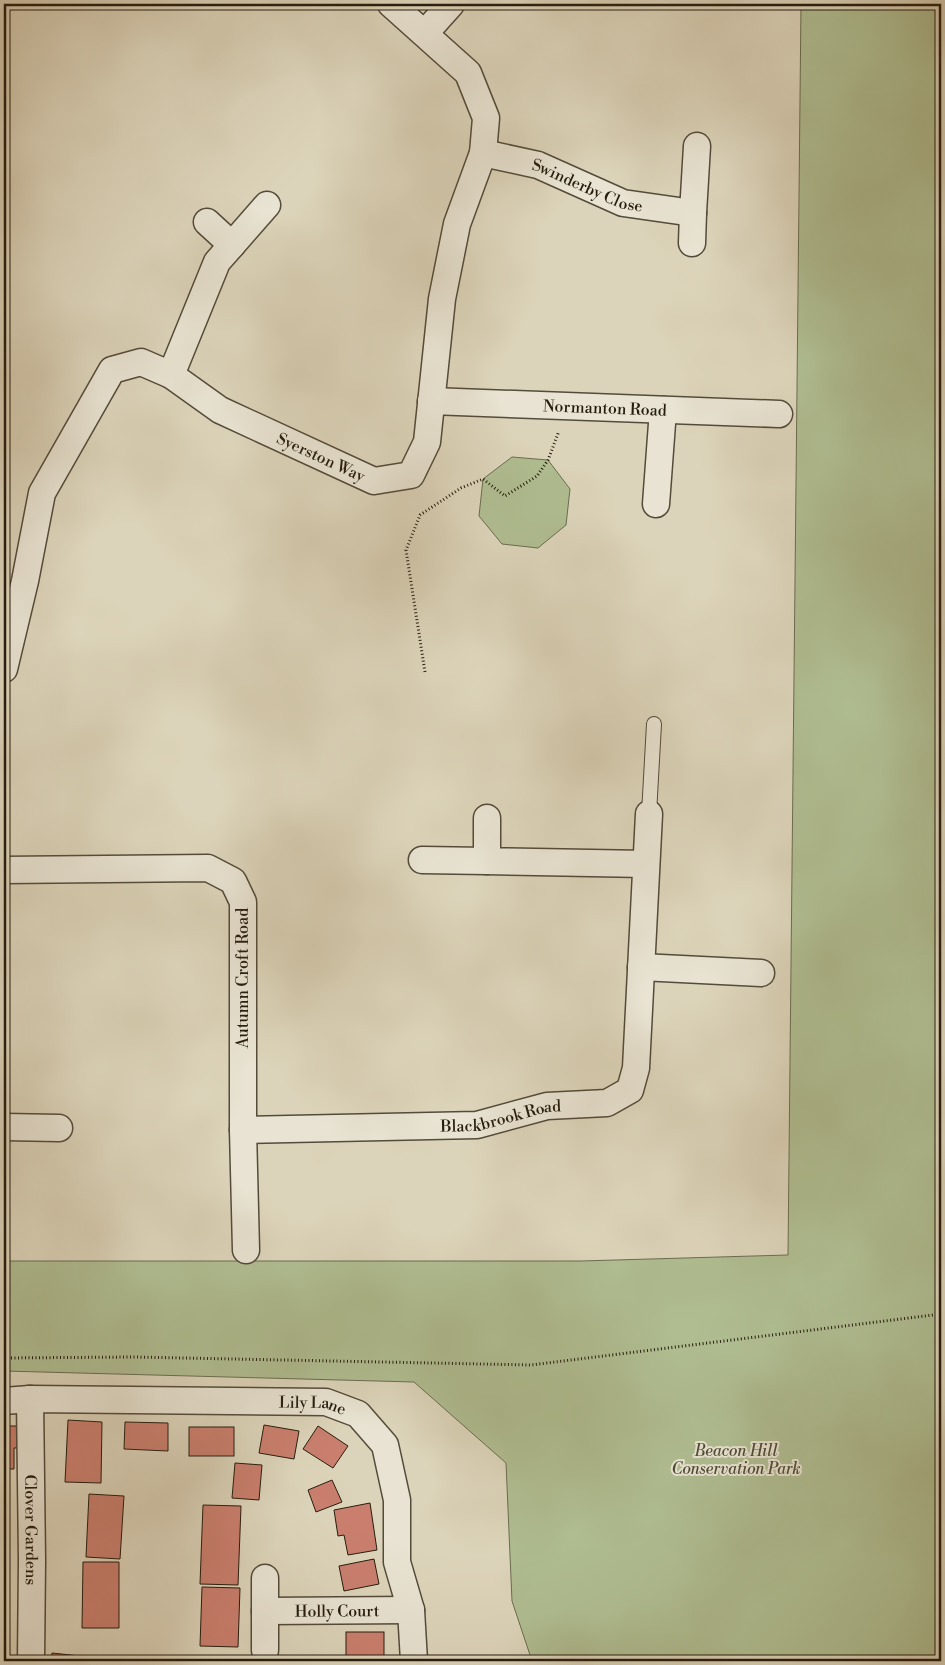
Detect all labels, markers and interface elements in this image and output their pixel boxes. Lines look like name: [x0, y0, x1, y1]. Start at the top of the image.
street label: Swinderby Close: [530, 155, 644, 217]
street label: Normanton Road: [542, 396, 667, 421]
street label: Syerston Way: [273, 429, 368, 487]
street label: Autumn Croft Road: [233, 908, 253, 1049]
street label: Blackbrook Road: [439, 1096, 562, 1137]
street label: Lily Lane: [279, 1393, 349, 1420]
park label: Beacon Hill Conservation Park: [671, 1441, 801, 1479]
street label: Clover Gardens: [20, 1474, 41, 1586]
street label: Holly Court: [295, 1601, 380, 1622]

